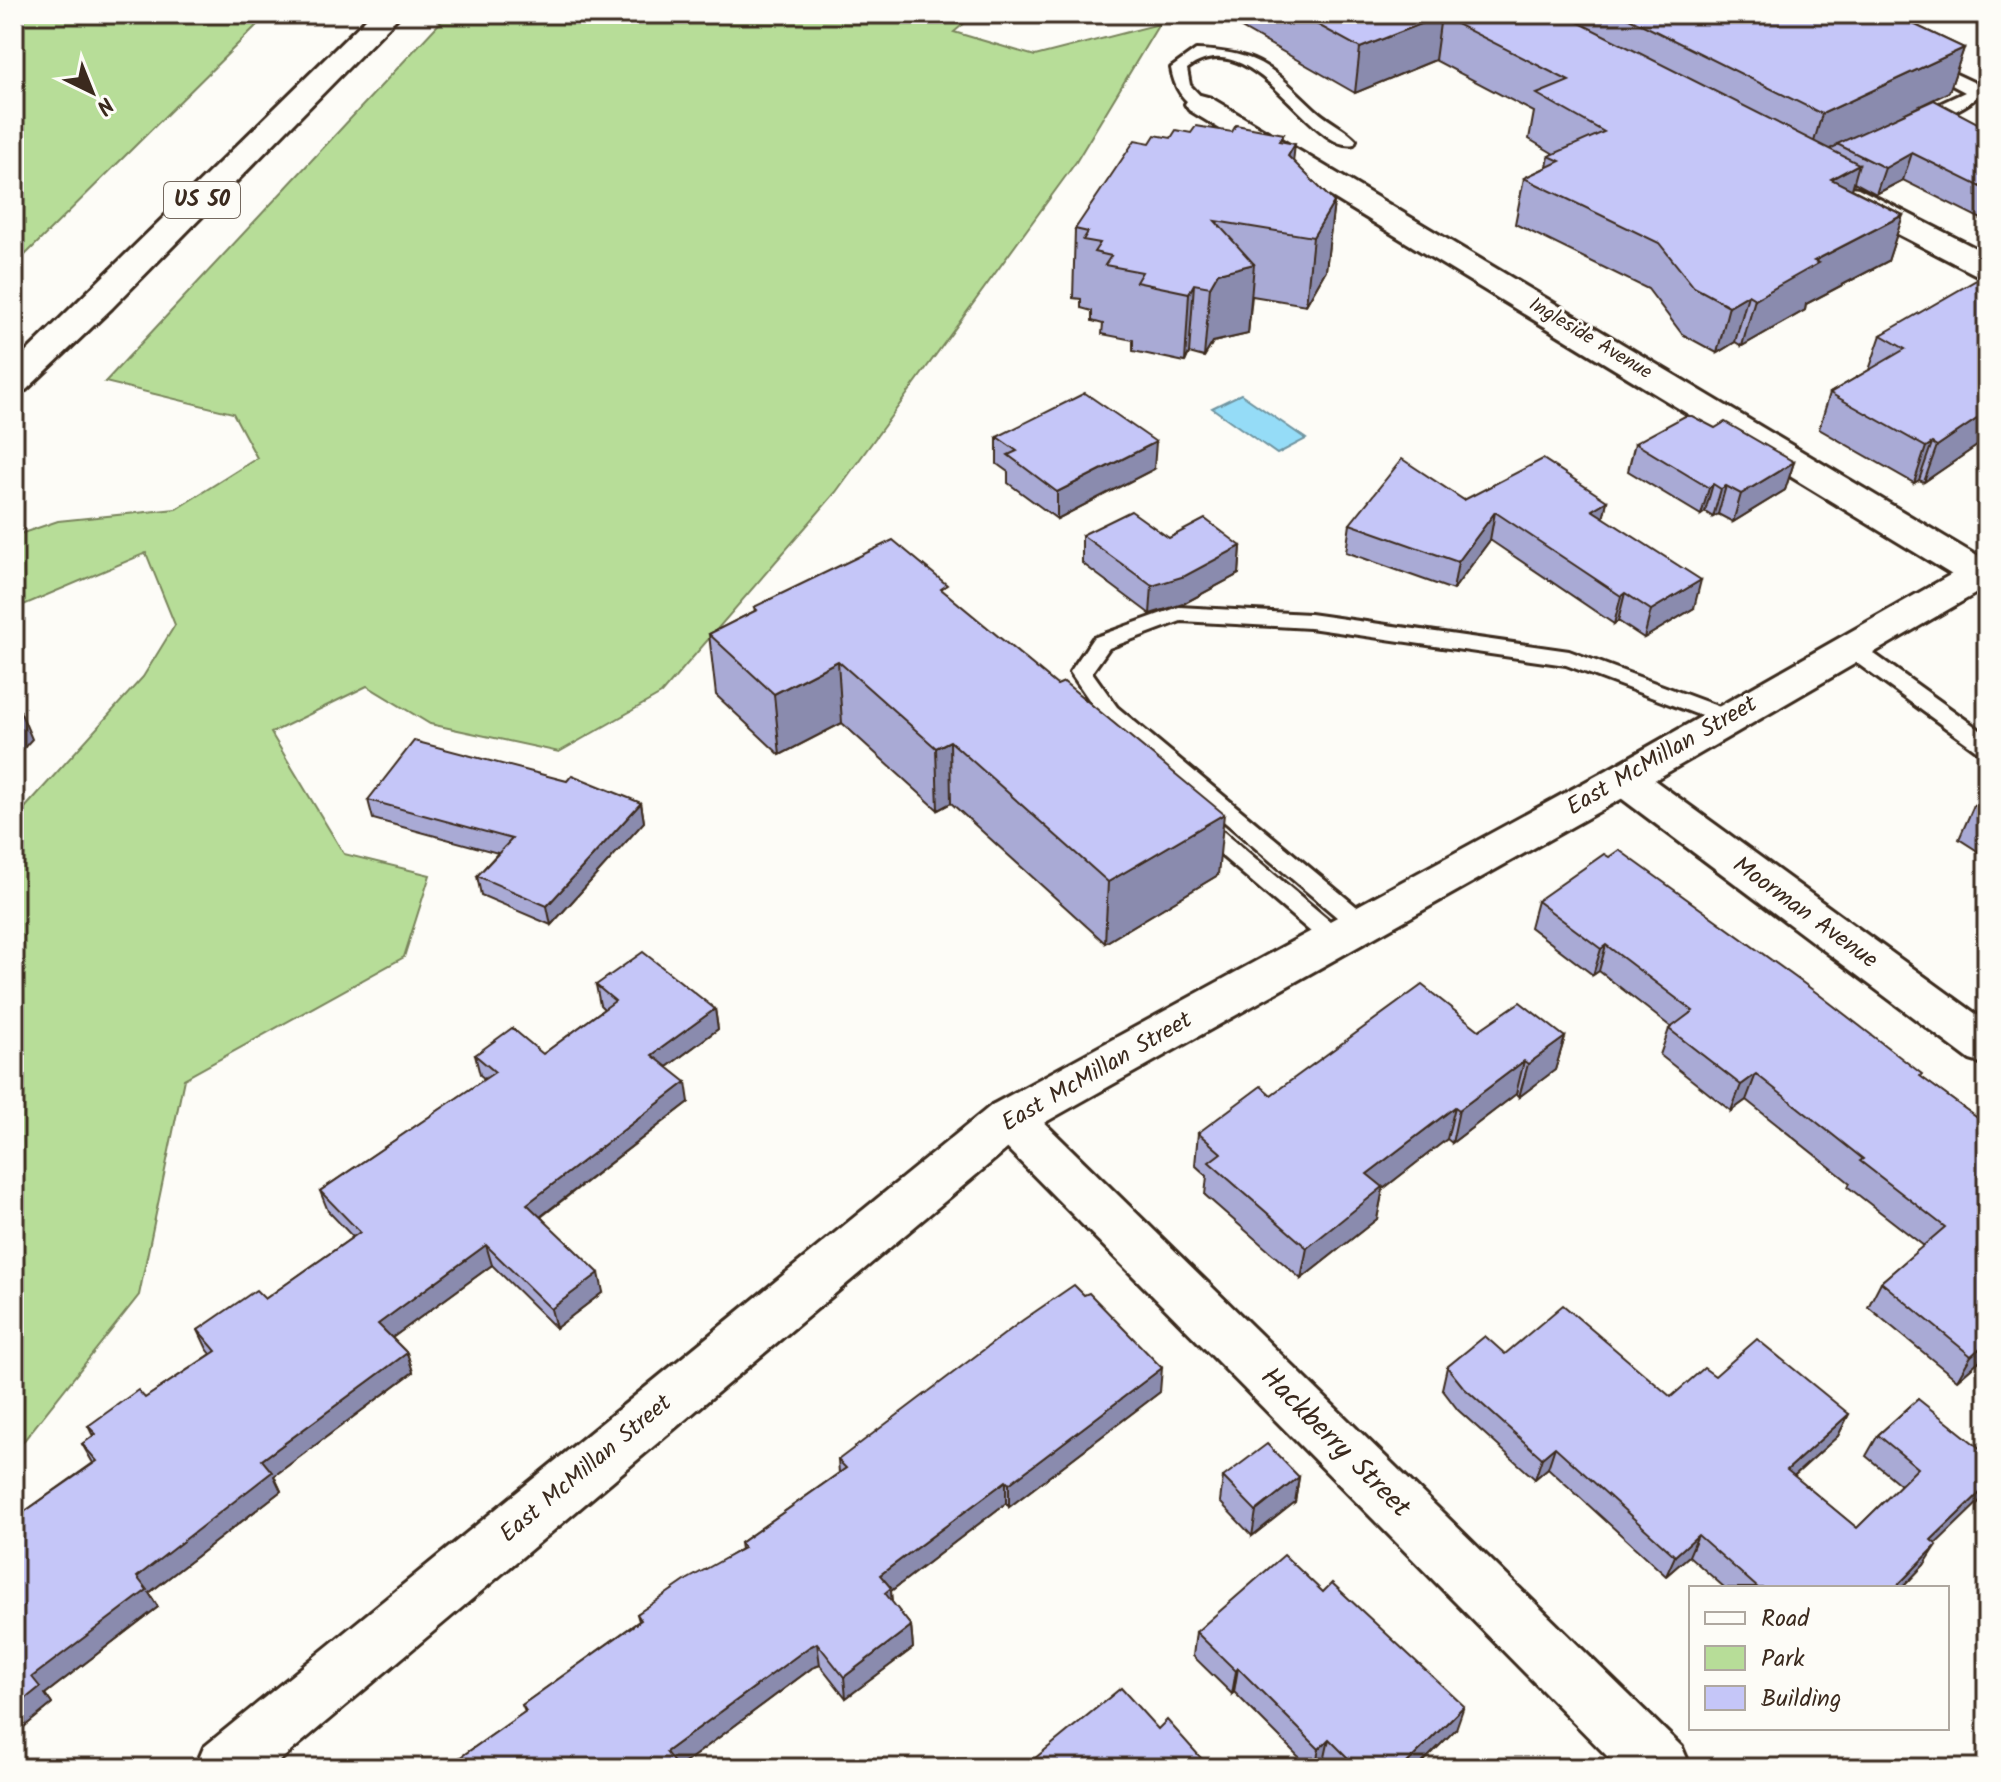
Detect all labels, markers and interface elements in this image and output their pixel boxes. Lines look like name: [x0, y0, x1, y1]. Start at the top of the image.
north arrow: [52, 52, 132, 132]
text: N: [87, 87, 121, 122]
road number: US 50: [164, 182, 240, 218]
street label: Ingleside Avenue: [1522, 289, 1658, 389]
street label: East McMillan Street: [1559, 685, 1765, 827]
street label: Moorman Avenue: [1724, 847, 1886, 979]
street label: East McMillan Street: [994, 1001, 1200, 1143]
street label: Hackberry Street: [1249, 1357, 1422, 1530]
street label: East McMillan Street: [491, 1385, 681, 1553]
legend: [1689, 1586, 1949, 1730]
text: Road: [1761, 1600, 1810, 1639]
text: Park: [1761, 1640, 1805, 1679]
text: Building: [1761, 1680, 1841, 1719]

